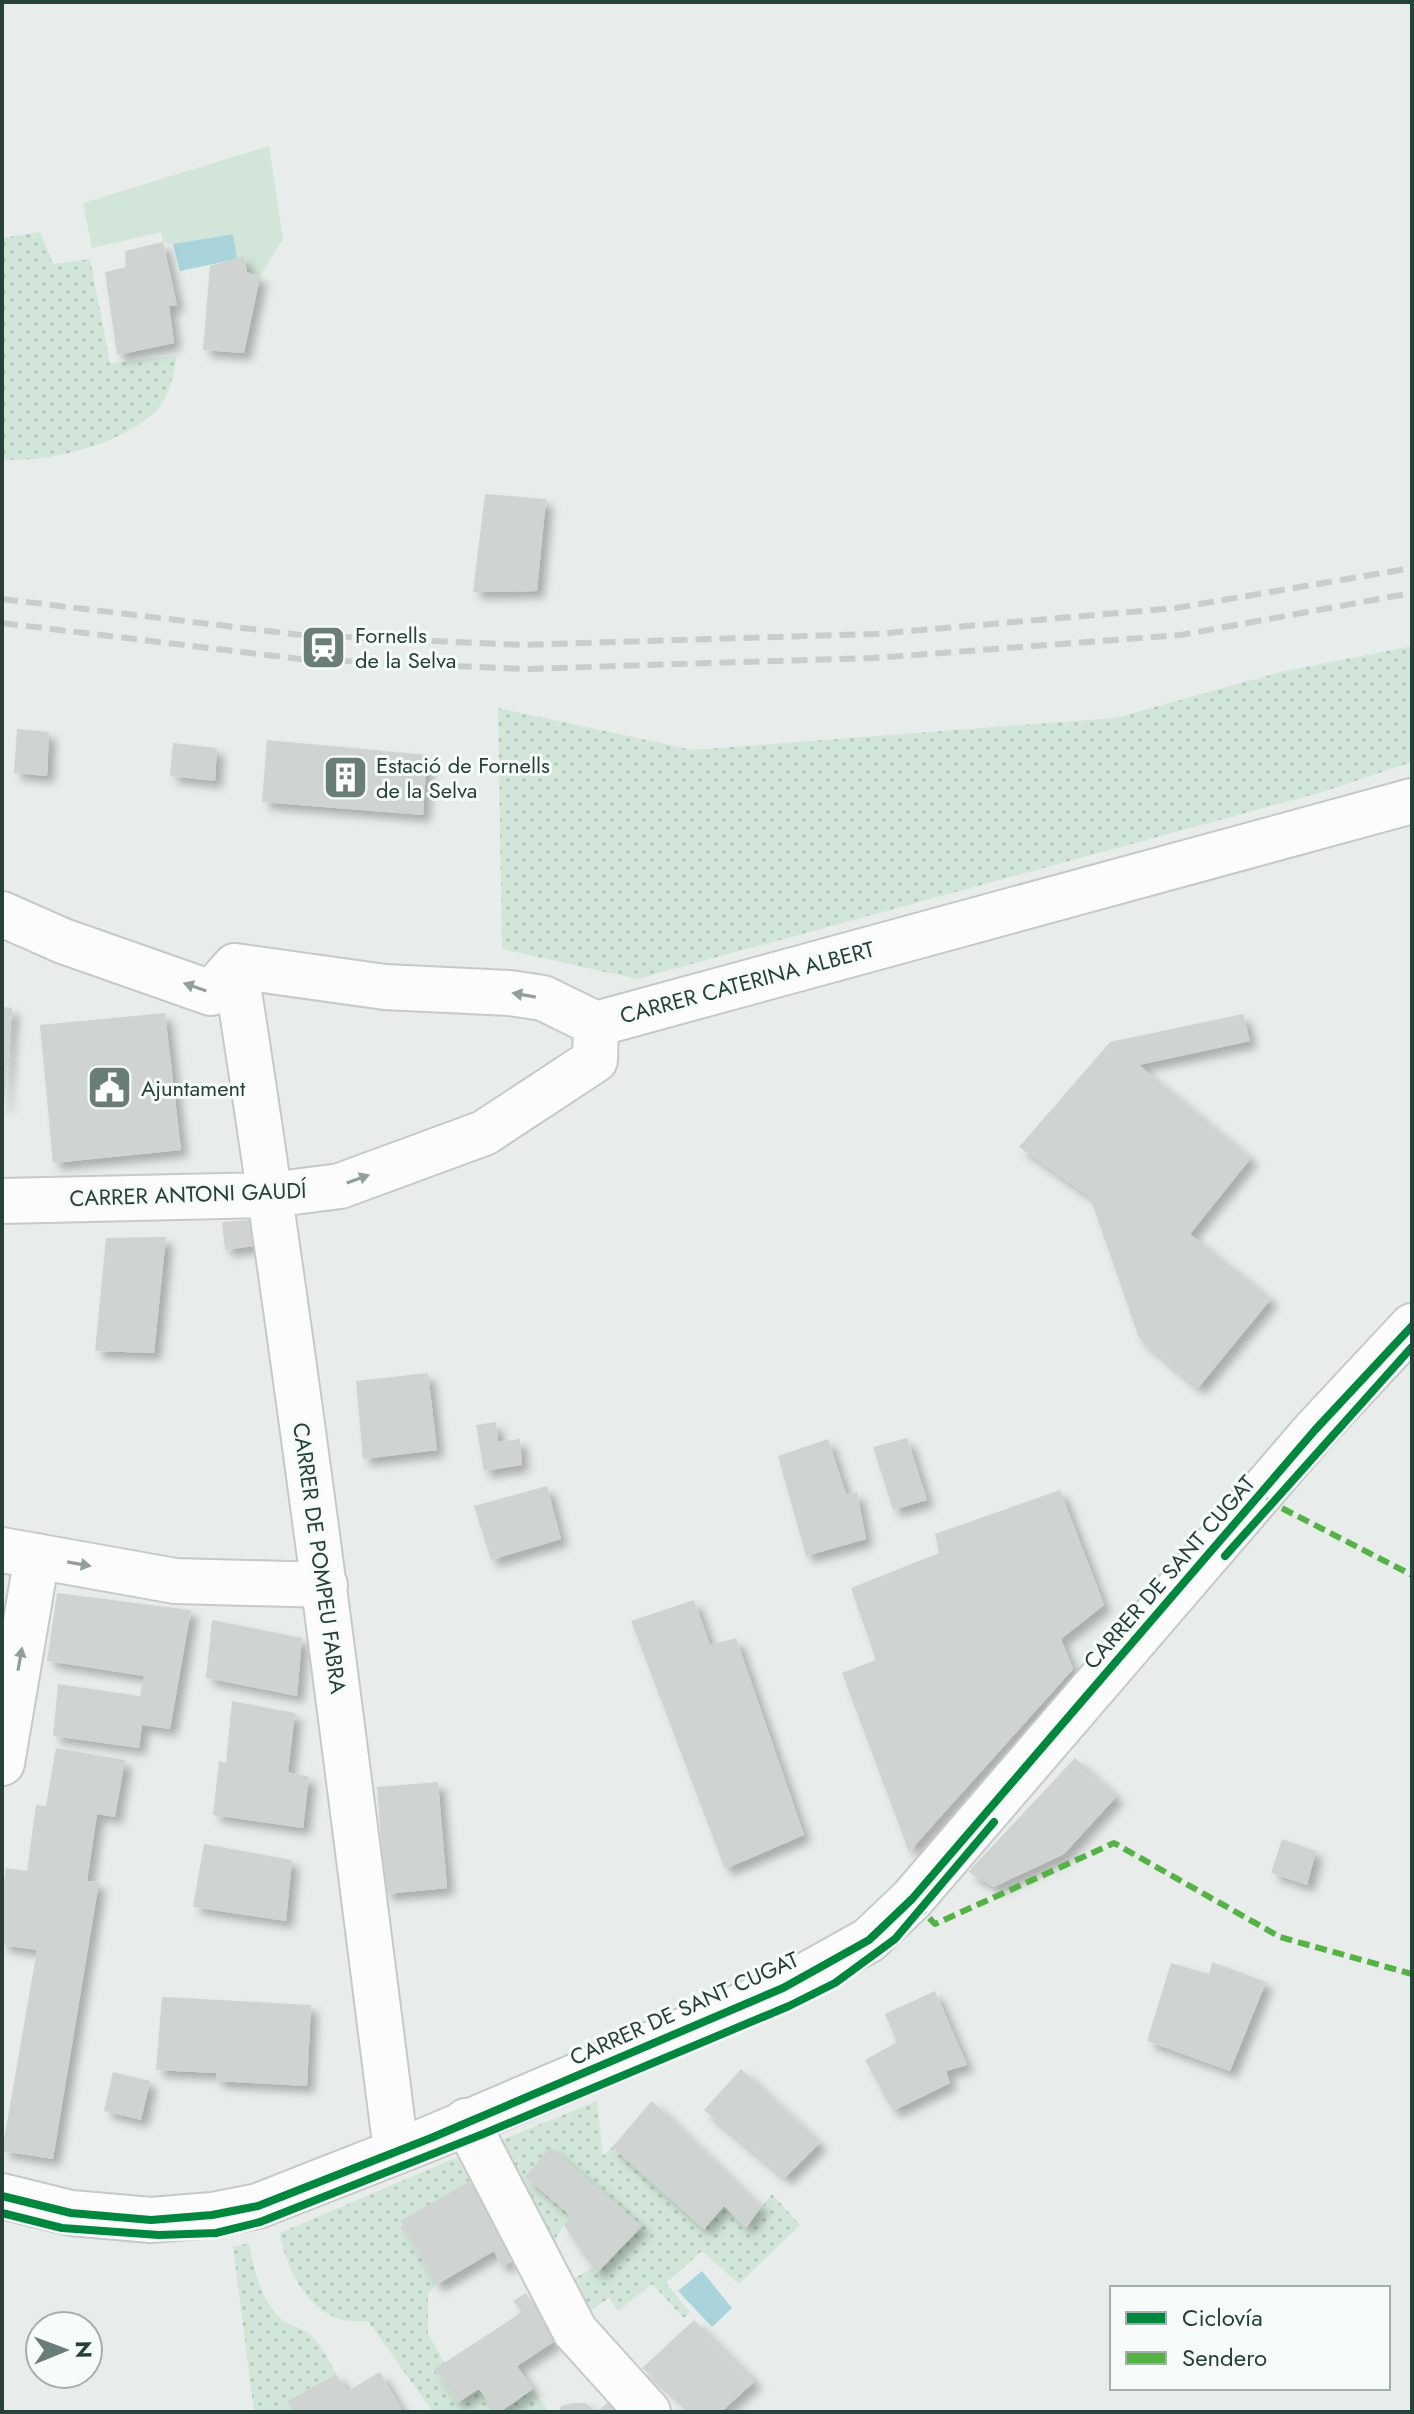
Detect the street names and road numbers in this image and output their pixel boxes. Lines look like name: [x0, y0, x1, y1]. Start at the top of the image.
street label: CARRER CATERINA ALBERT: [616, 932, 879, 1031]
street label: CARRER ANTONI GAUDÍ: [69, 1174, 308, 1214]
street label: CARRER DE POMPEU FABRA: [285, 1420, 355, 1696]
street label: CARRER DE SANT CUGAT: [1076, 1468, 1263, 1676]
street label: CARRER DE SANT CUGAT: [564, 1943, 804, 2073]

